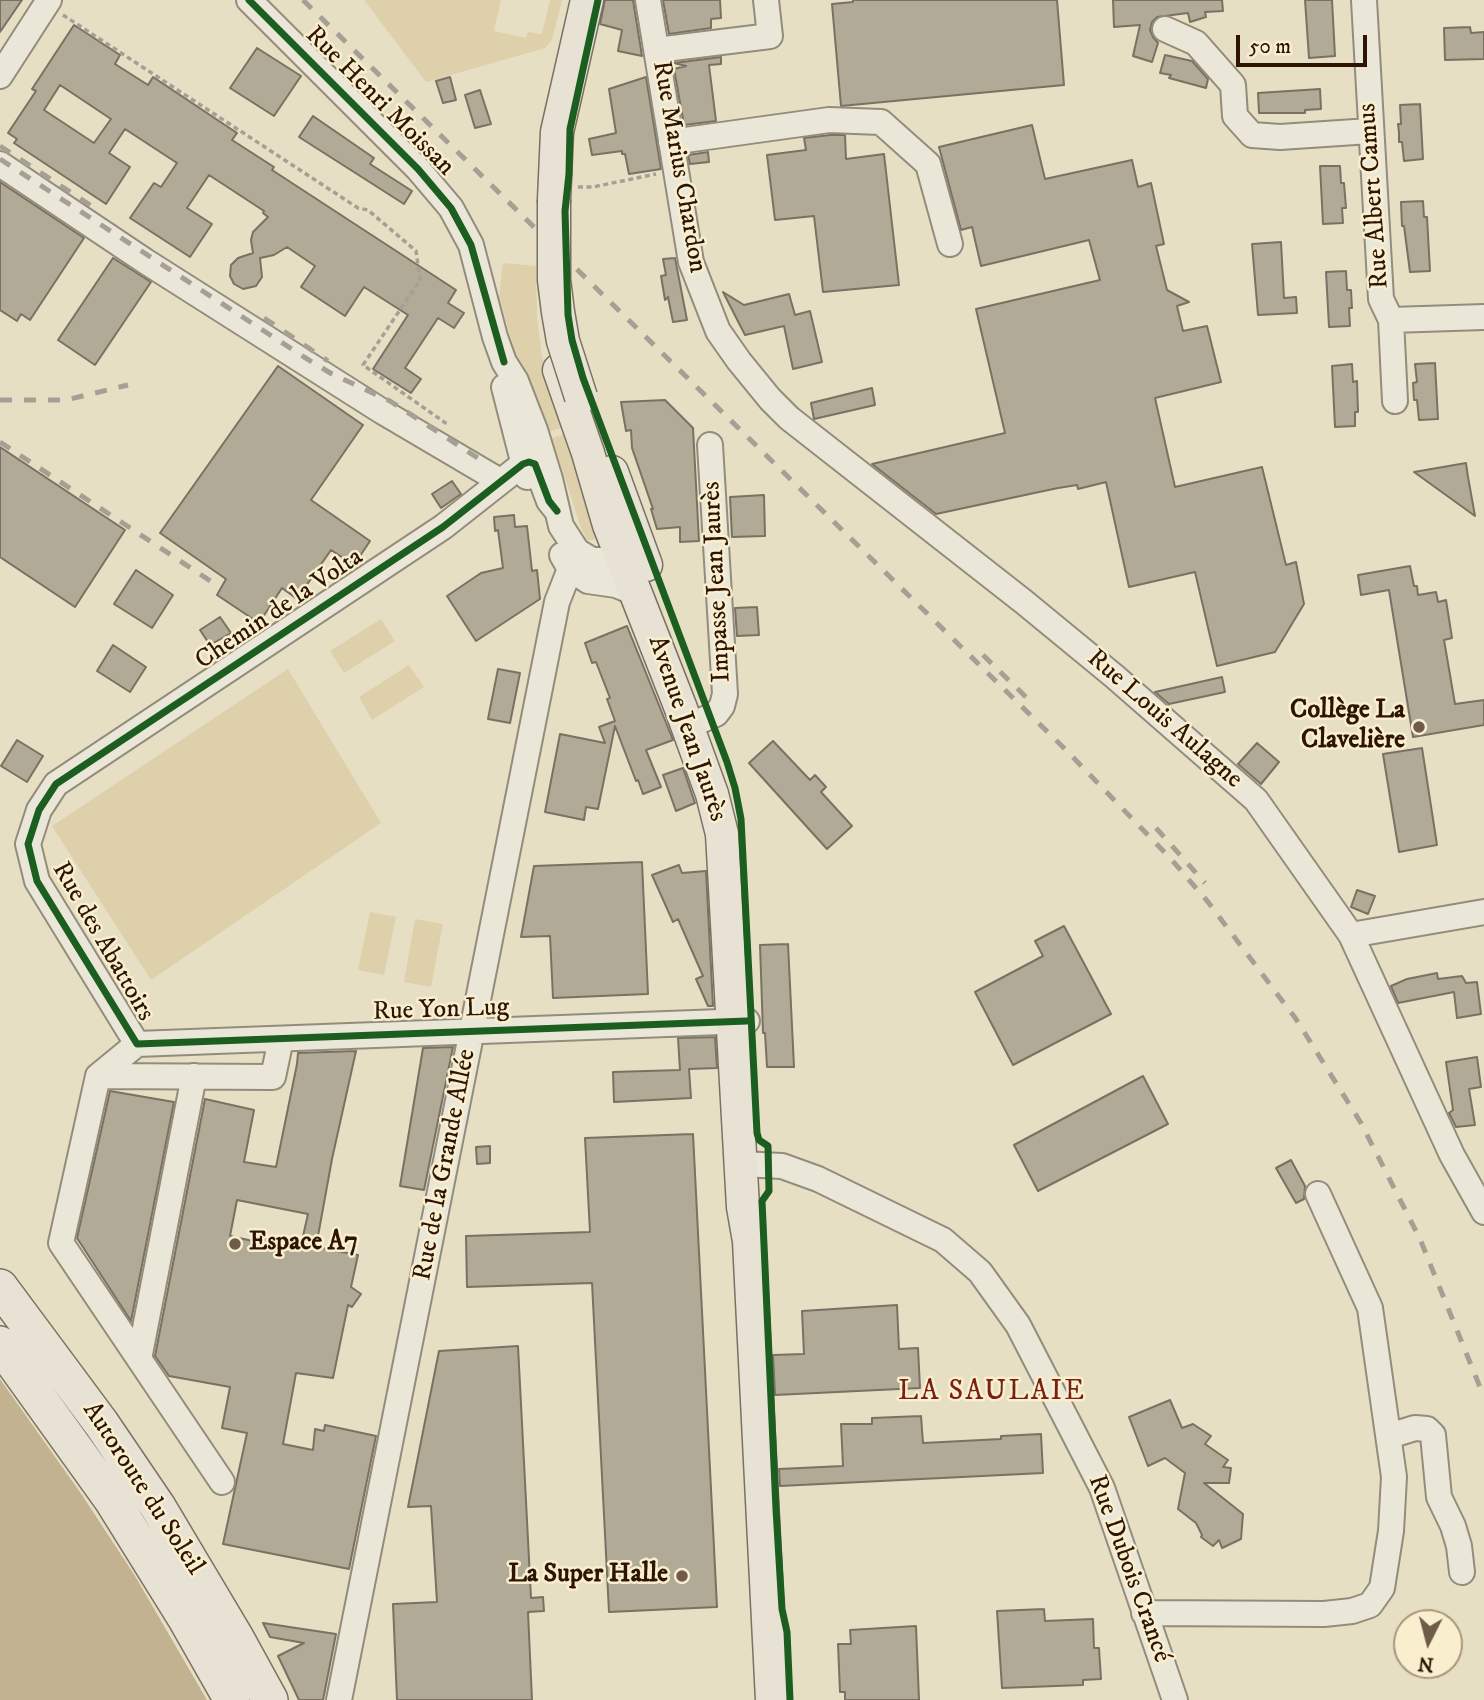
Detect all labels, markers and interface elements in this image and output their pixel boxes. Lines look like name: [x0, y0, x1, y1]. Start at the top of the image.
street label: Rue Henri Moissan: [298, 21, 460, 183]
scale bar: [1239, 21, 1370, 65]
text: 50 m: [1249, 34, 1291, 60]
street label: Rue Marius Chardon: [644, 58, 712, 276]
street label: Rue Albert Camus: [1353, 102, 1397, 290]
street label: Impasse Jean Jaurès: [697, 481, 739, 683]
street label: Chemin de la Volta: [190, 542, 370, 678]
street label: Avenue Jean Jaurès: [640, 632, 732, 826]
street label: Rue Louis Aulagne: [1080, 644, 1248, 796]
place label: Collège La Clavelière: [1290, 696, 1405, 758]
marker: Collège La Clavelière: [1411, 719, 1427, 735]
street label: Rue des Abattoirs: [44, 857, 160, 1027]
street label: Rue Yon Lug: [372, 993, 510, 1029]
street label: Rue de la Grande Allée: [408, 1047, 484, 1283]
place label: Espace A7: [249, 1228, 358, 1260]
marker: Espace A7: [227, 1236, 243, 1252]
district label: LA SAULAIE: [899, 1376, 1085, 1410]
street label: Autoroute du Soleil: [75, 1397, 209, 1581]
street label: Rue Dubois Crancé: [1080, 1471, 1176, 1667]
place label: La Super Halle: [508, 1560, 668, 1592]
marker: La Super Halle: [674, 1568, 690, 1584]
north arrow: [1393, 1609, 1463, 1679]
text: N: [1417, 1651, 1435, 1676]

